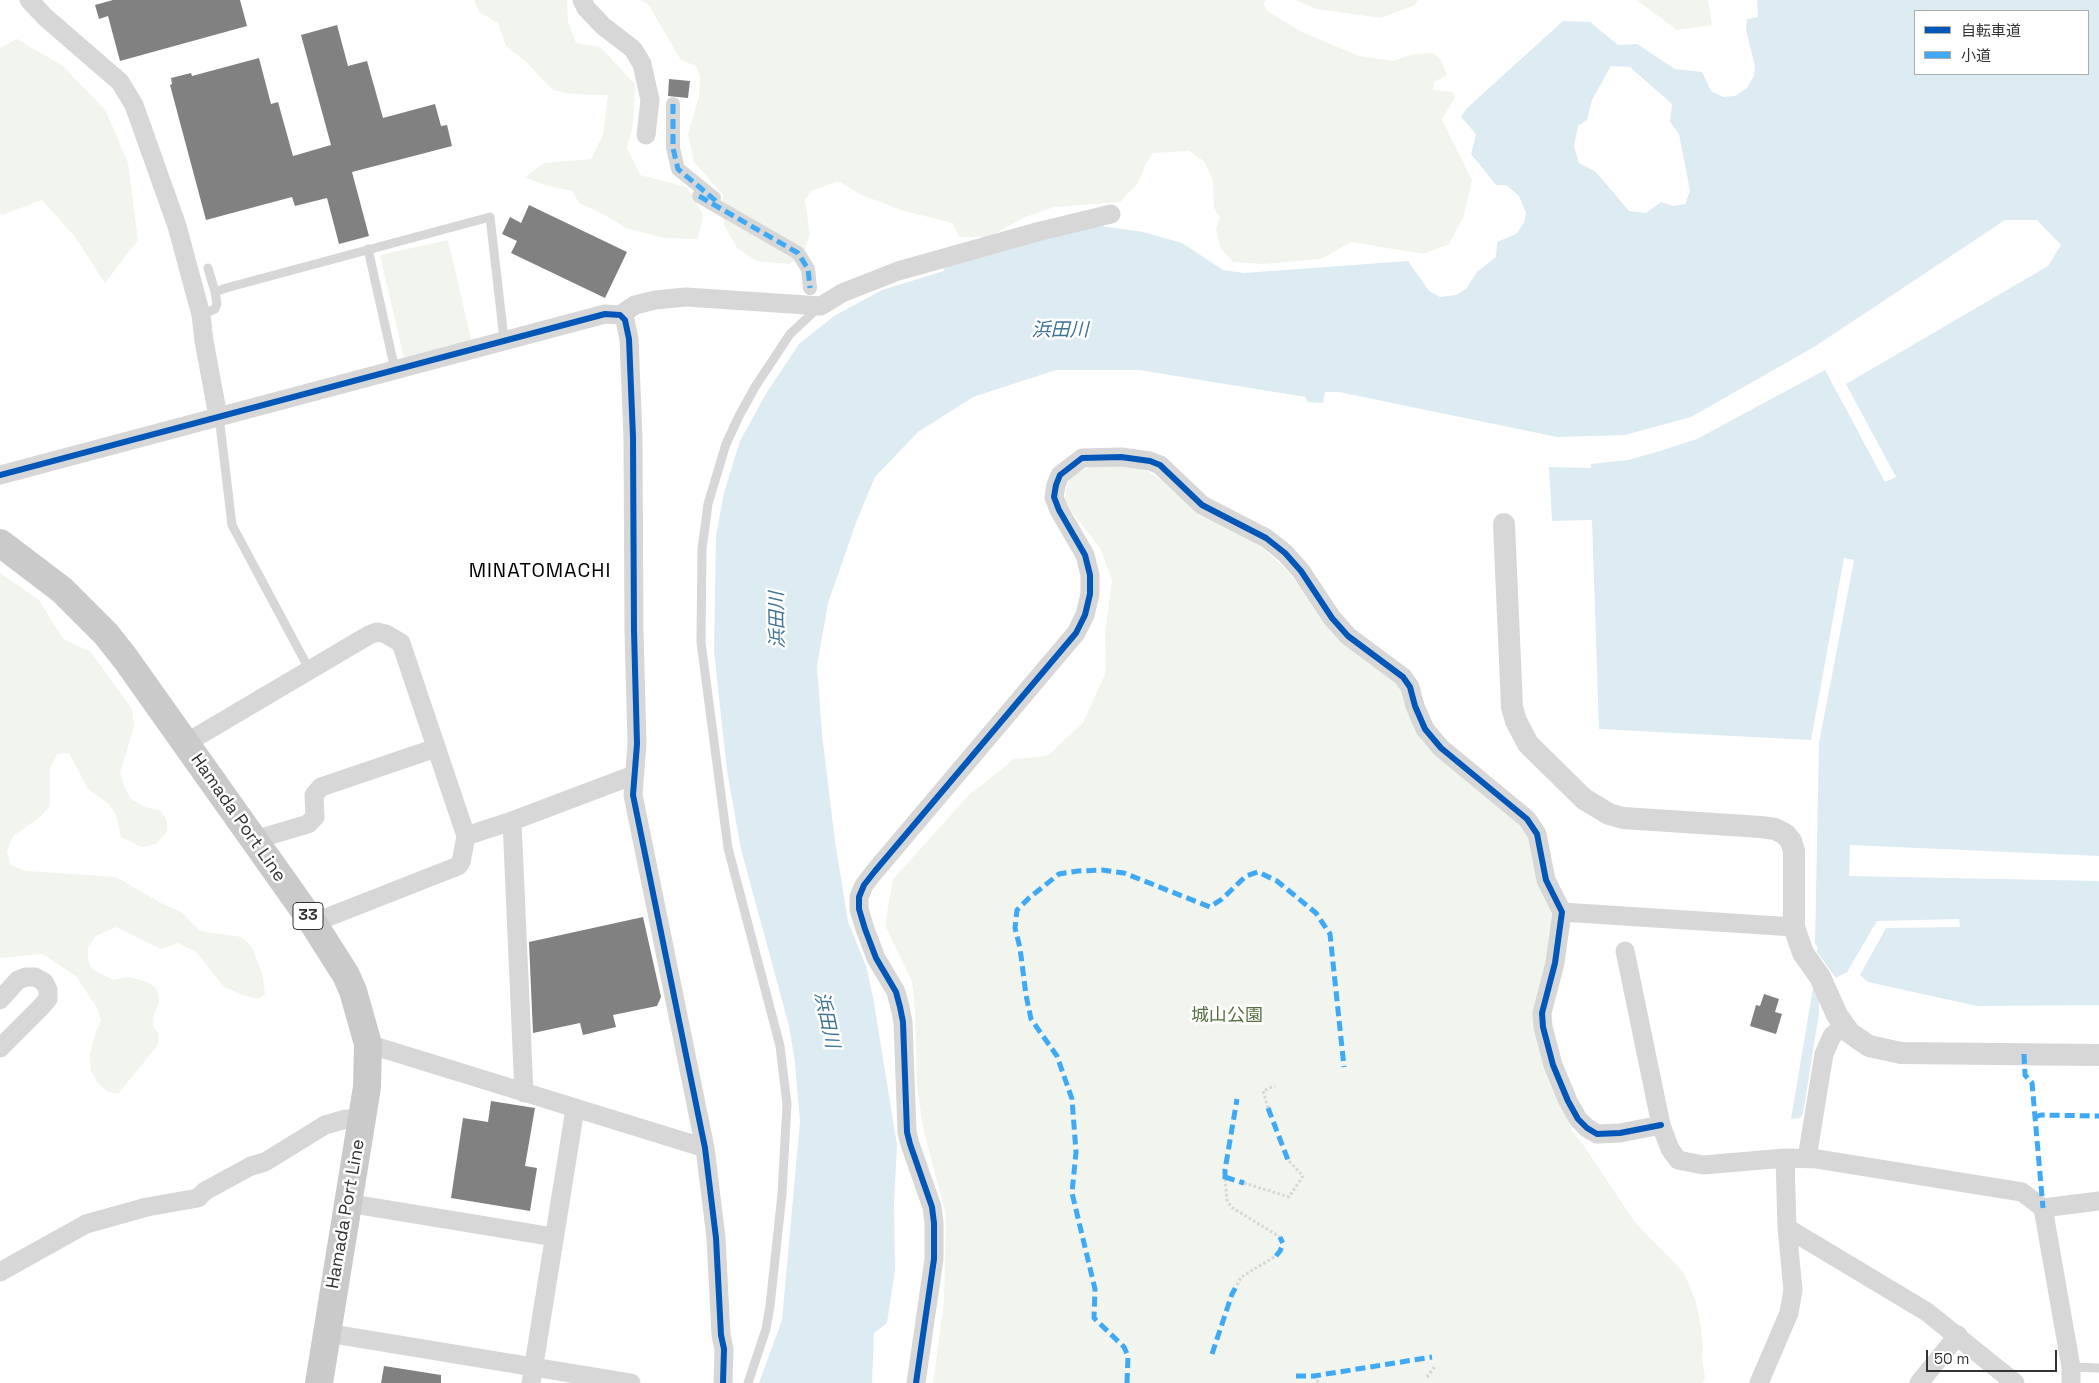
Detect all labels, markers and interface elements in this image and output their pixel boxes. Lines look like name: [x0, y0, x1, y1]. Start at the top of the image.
legend: [1914, 10, 2089, 75]
text: 自転車道: [1961, 21, 2021, 40]
text: 小道: [1961, 46, 1991, 65]
water label: 浜田川: [1032, 320, 1088, 342]
district label: MINATOMACHI: [467, 560, 613, 584]
water label: 浜田川: [766, 591, 790, 649]
street label: Hamada Port Line: [186, 750, 290, 886]
road number: 33: [293, 902, 323, 929]
water label: 浜田川: [809, 990, 843, 1050]
park label: 城山公園: [1191, 1005, 1263, 1027]
street label: Hamada Port Line: [322, 1137, 370, 1291]
scale bar: [1929, 1340, 2060, 1372]
text: 50 m: [1934, 1349, 1969, 1368]

